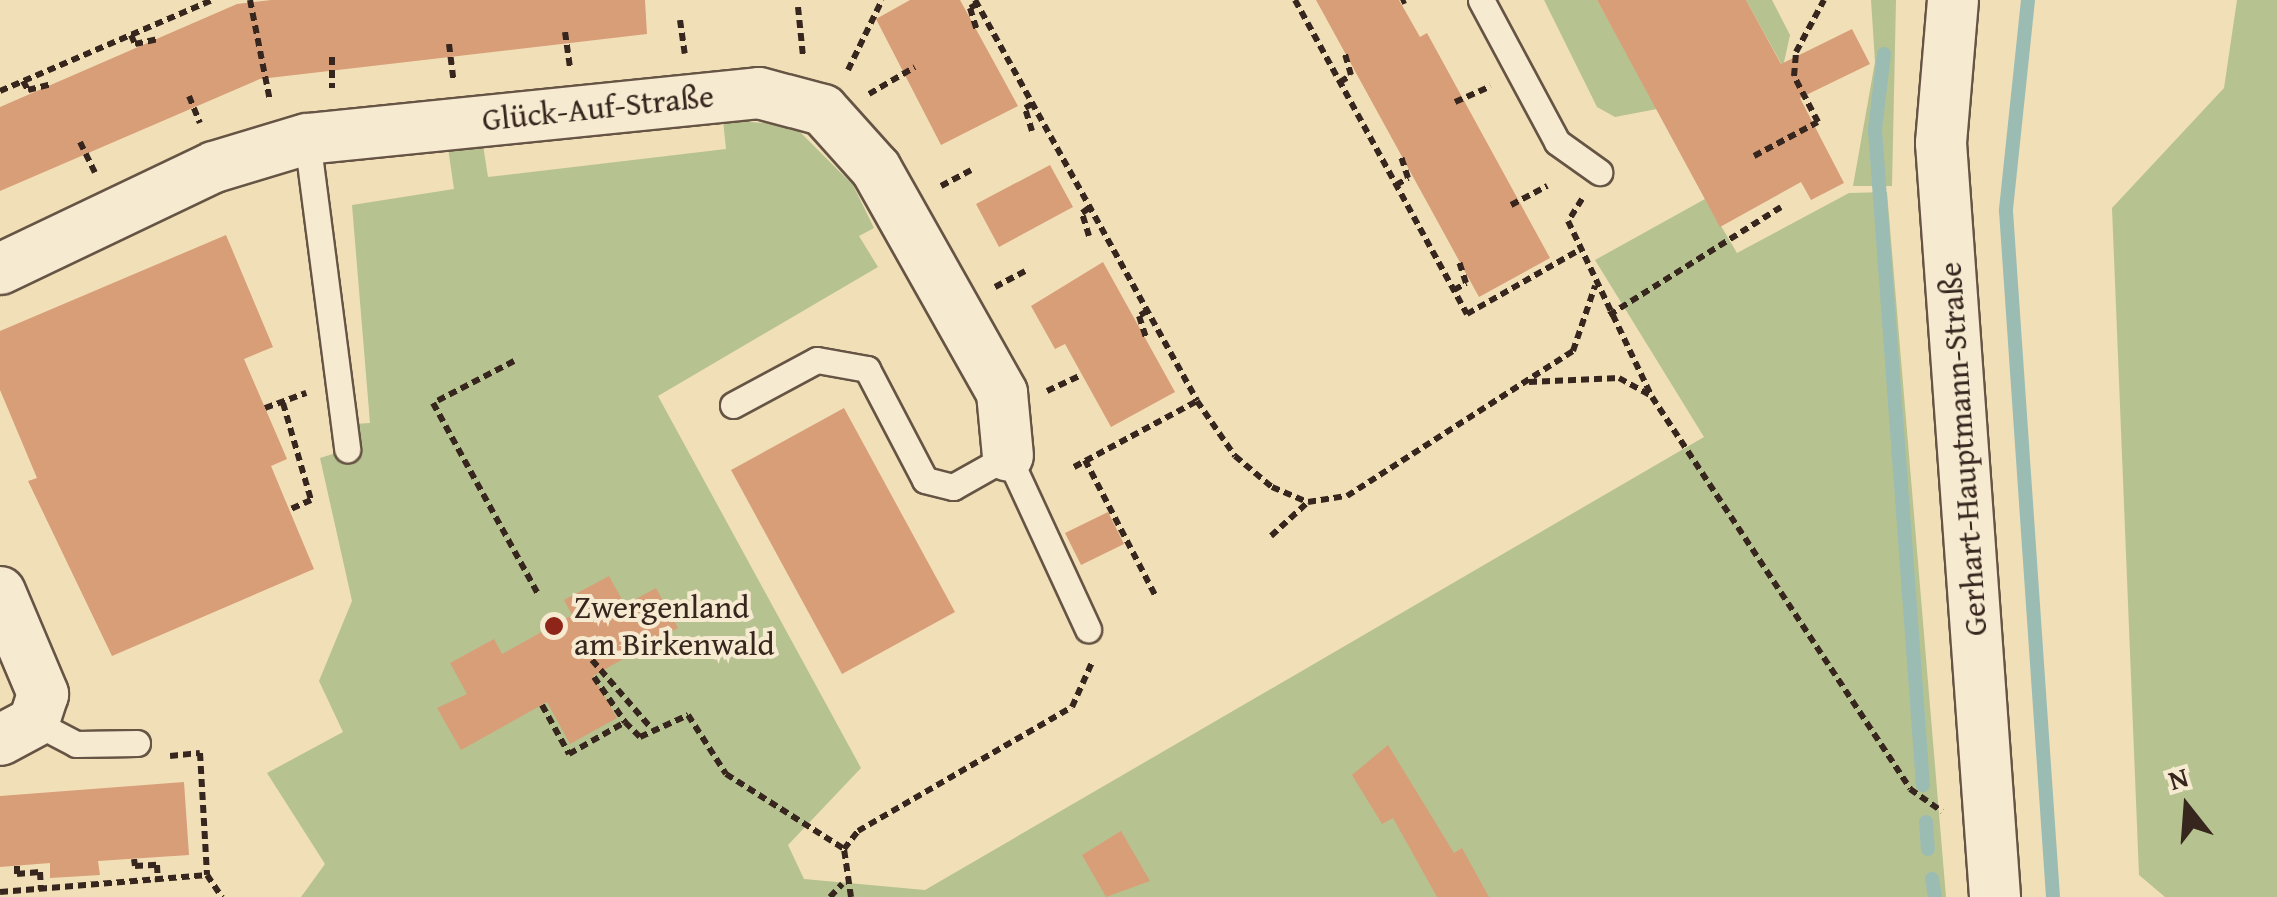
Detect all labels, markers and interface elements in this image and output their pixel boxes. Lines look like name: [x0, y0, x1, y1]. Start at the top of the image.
street label: Glück-Auf-Straße: [480, 77, 716, 139]
street label: Gerhart-Hauptmann-Straße: [1931, 261, 1995, 637]
place label: Zwergenland am Birkenwald: [574, 589, 775, 664]
marker: Zwergenland am Birkenwald: [543, 615, 565, 637]
text: N: [2163, 755, 2193, 800]
north arrow: [2137, 757, 2237, 857]

